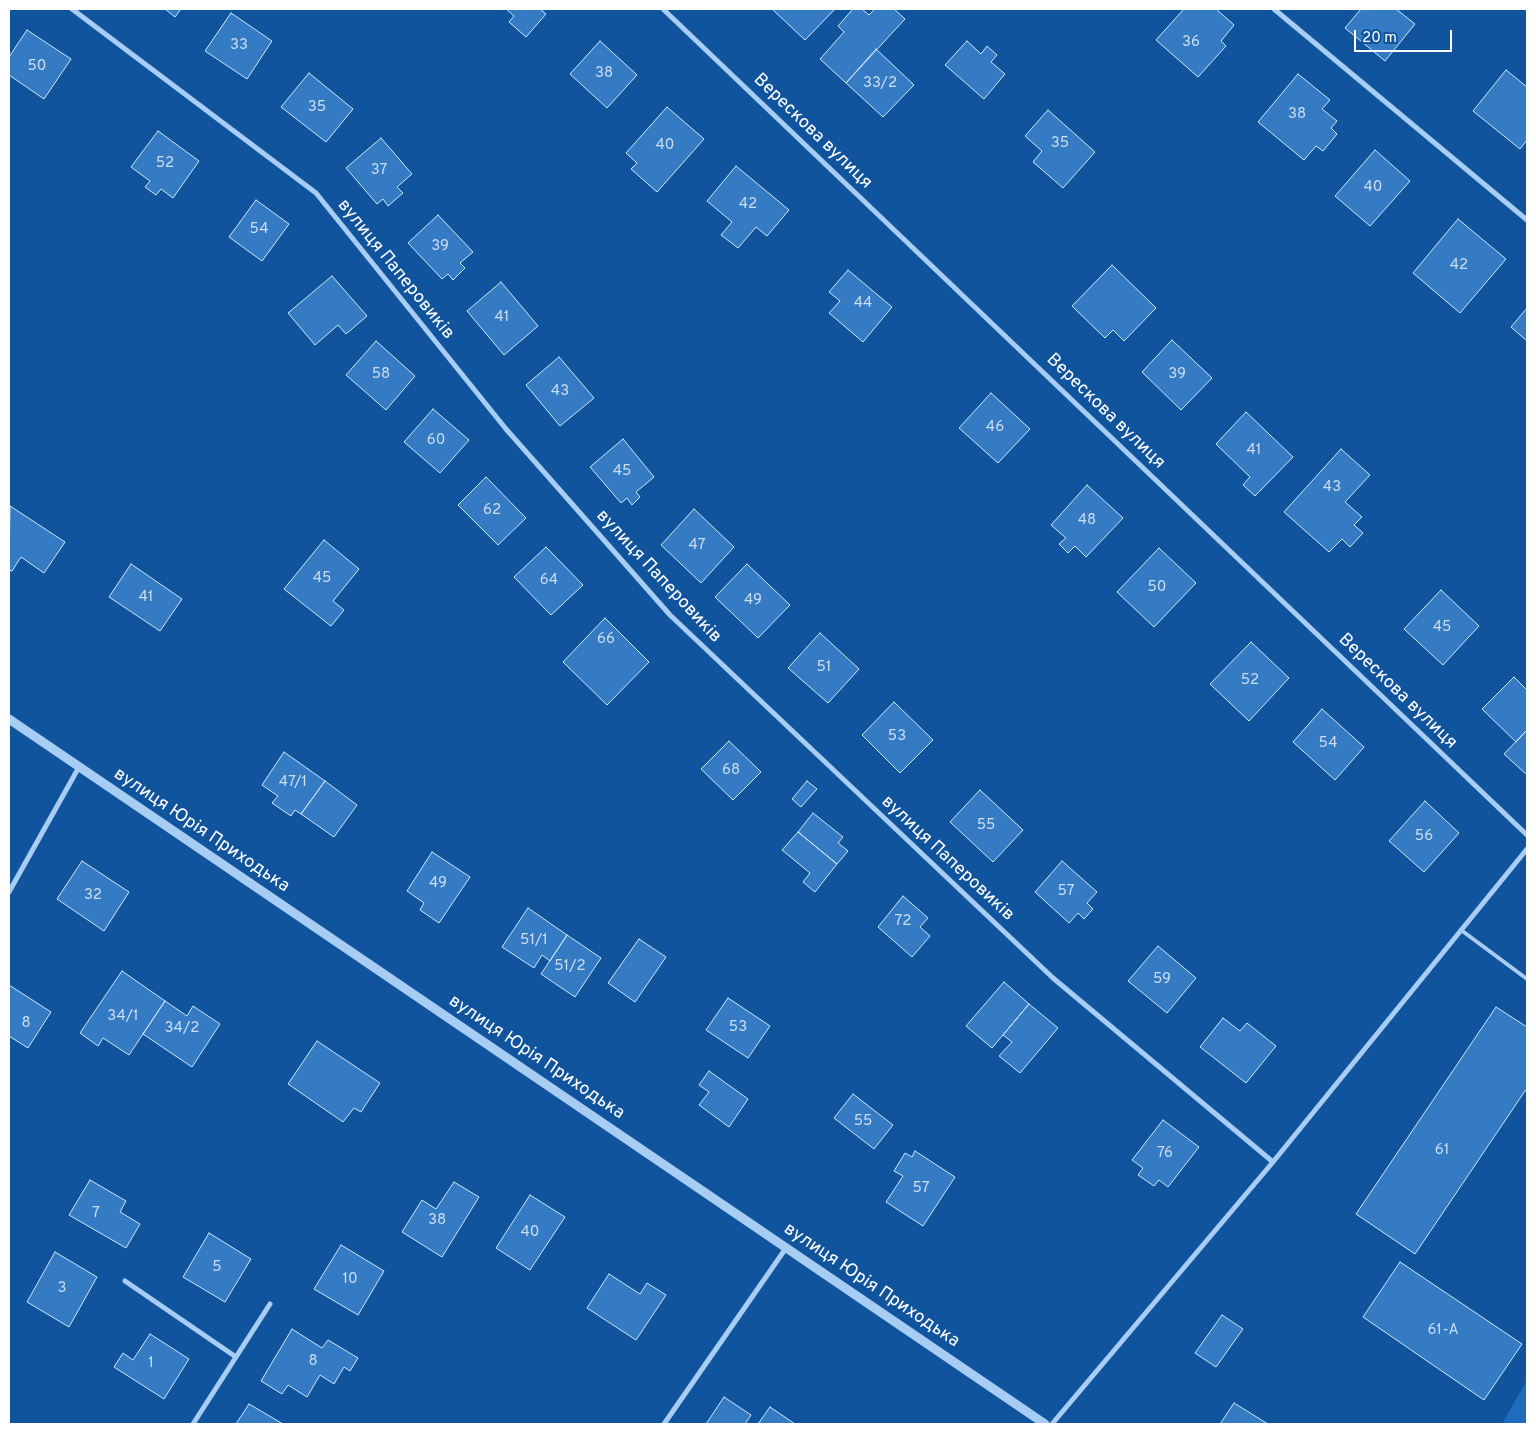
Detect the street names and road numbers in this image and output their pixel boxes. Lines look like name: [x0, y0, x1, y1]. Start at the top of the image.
street label: Верескова вулиця: [748, 70, 876, 194]
street label: вулиця Паперовиків: [332, 196, 458, 344]
street label: Верескова вулиця: [1041, 350, 1169, 474]
street label: вулиця Паперовиків: [591, 506, 725, 648]
street label: Верескова вулиця: [1333, 630, 1461, 754]
street label: вулиця Юрія Приходька: [109, 764, 293, 898]
street label: вулиця Паперовиків: [876, 792, 1018, 926]
street label: вулиця Юрія Приходька: [444, 991, 628, 1125]
street label: вулиця Юрія Приходька: [779, 1219, 963, 1353]

